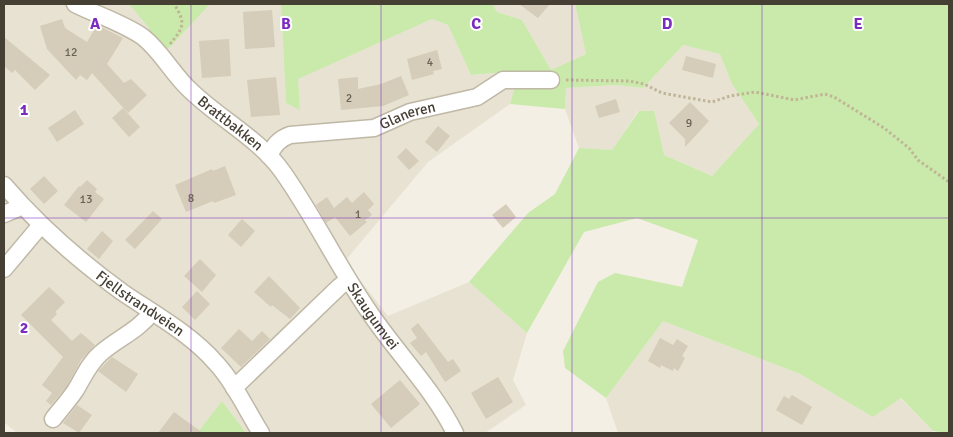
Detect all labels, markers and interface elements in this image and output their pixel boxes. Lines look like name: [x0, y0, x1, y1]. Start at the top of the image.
text: A: [90, 14, 101, 34]
text: B: [281, 14, 291, 34]
text: C: [471, 14, 481, 34]
text: D: [662, 14, 673, 34]
text: E: [853, 14, 863, 34]
house number: 12: [65, 45, 77, 60]
house number: 4: [427, 55, 434, 70]
house number: 2: [346, 91, 352, 106]
street label: Brattbakken: [194, 92, 267, 154]
street label: Glaneren: [377, 98, 437, 133]
text: 1: [20, 100, 29, 120]
house number: 9: [686, 116, 692, 131]
house number: 8: [188, 191, 194, 206]
house number: 13: [80, 192, 92, 207]
house number: 1: [355, 207, 361, 222]
street label: Fjellstrandveien: [92, 267, 188, 340]
street label: Skaugumvei: [343, 279, 403, 353]
text: 2: [20, 318, 28, 338]

